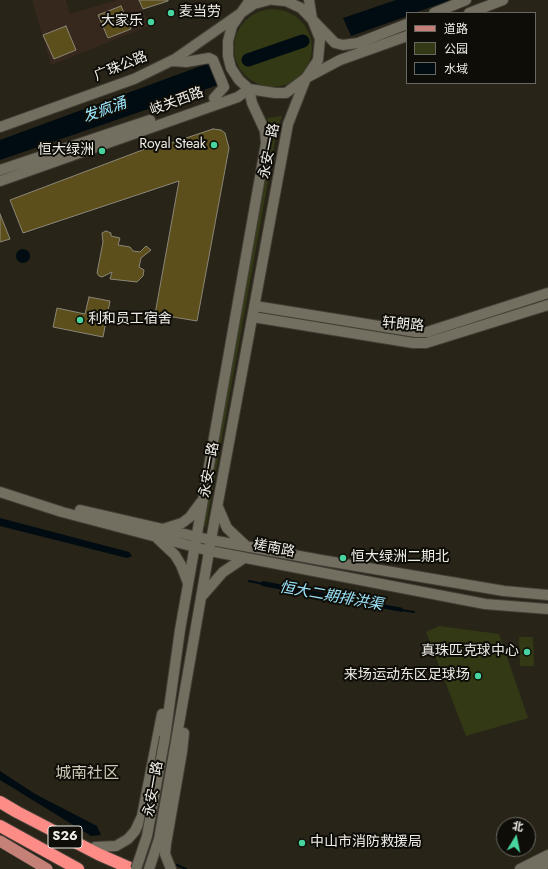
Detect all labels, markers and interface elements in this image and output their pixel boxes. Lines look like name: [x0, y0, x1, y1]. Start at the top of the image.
place label: 麦当劳: [179, 5, 221, 21]
marker: 麦当劳: [166, 8, 176, 18]
legend: [406, 12, 536, 84]
place label: 大家乐: [101, 14, 143, 30]
marker: 大家乐: [146, 17, 156, 27]
text: 道路: [444, 20, 468, 38]
text: 公园: [444, 40, 468, 58]
street label: 广珠公路: [92, 49, 150, 85]
text: 水域: [444, 60, 468, 78]
street label: 岐关西路: [148, 85, 206, 119]
water label: 发疯涌: [81, 95, 129, 127]
street label: 永安一路: [256, 122, 284, 180]
place label: Royal Steak: [139, 137, 206, 153]
marker: Royal Steak: [209, 140, 219, 150]
place label: 恒大绿洲: [38, 143, 94, 159]
marker: 恒大绿洲: [97, 146, 107, 156]
place label: 利和员工宿舍: [88, 312, 172, 328]
marker: 利和员工宿舍: [75, 315, 85, 325]
street label: 轩朗路: [381, 315, 425, 335]
street label: 永安一路: [197, 441, 223, 499]
street label: 槎南路: [252, 537, 296, 561]
place label: 恒大绿洲二期北: [351, 550, 449, 566]
marker: 恒大绿洲二期北: [338, 553, 348, 563]
water label: 恒大二期排洪渠: [278, 579, 384, 615]
place label: 真珠匹克球中心: [421, 644, 519, 660]
marker: 真珠匹克球中心: [522, 647, 532, 657]
place label: 来场运动东区足球场: [344, 668, 470, 684]
marker: 来场运动东区足球场: [473, 671, 483, 681]
street label: 永安一路: [141, 760, 167, 818]
district label: 城南社区: [55, 764, 119, 784]
north arrow: [496, 817, 536, 857]
text: 北: [511, 817, 525, 835]
road number: S26: [48, 826, 82, 848]
place label: 中山市消防救援局: [310, 835, 422, 851]
marker: 中山市消防救援局: [297, 838, 307, 848]

